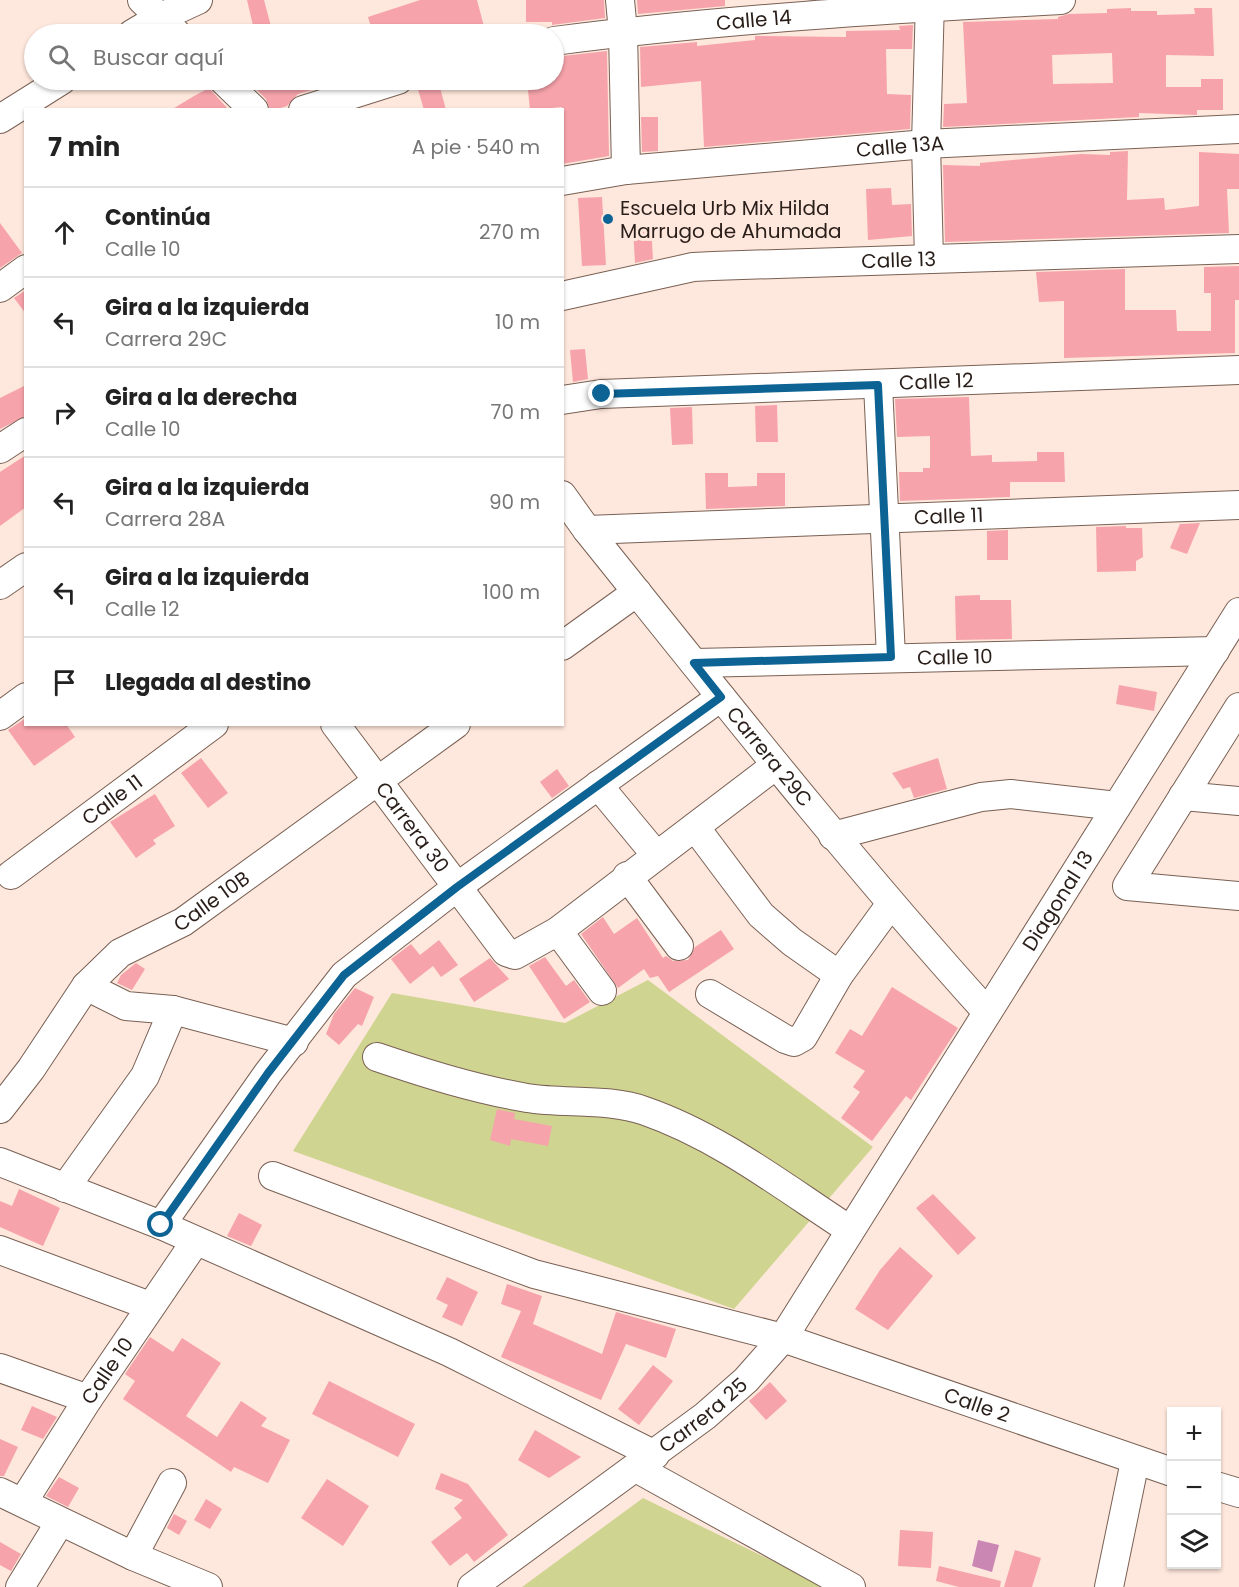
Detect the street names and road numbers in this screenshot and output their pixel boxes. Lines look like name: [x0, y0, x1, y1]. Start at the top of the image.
street label: Calle 14: [715, 3, 793, 37]
street label: Calle 13A: [855, 129, 945, 164]
street label: Calle 13: [861, 245, 937, 275]
street label: Calle 12: [899, 366, 974, 397]
street label: Calle 11: [914, 501, 984, 531]
street label: Calle 10: [917, 642, 993, 672]
street label: Carrera 29C: [720, 700, 819, 813]
street label: Calle 11: [76, 768, 148, 832]
street label: Carrera 30: [369, 776, 456, 878]
street label: Diagonal 13: [1016, 845, 1100, 956]
street label: Calle 10B: [169, 864, 255, 938]
street label: Calle 10: [74, 1332, 140, 1410]
street label: Carrera 25: [653, 1371, 754, 1459]
street label: Calle 2: [940, 1380, 1014, 1429]

